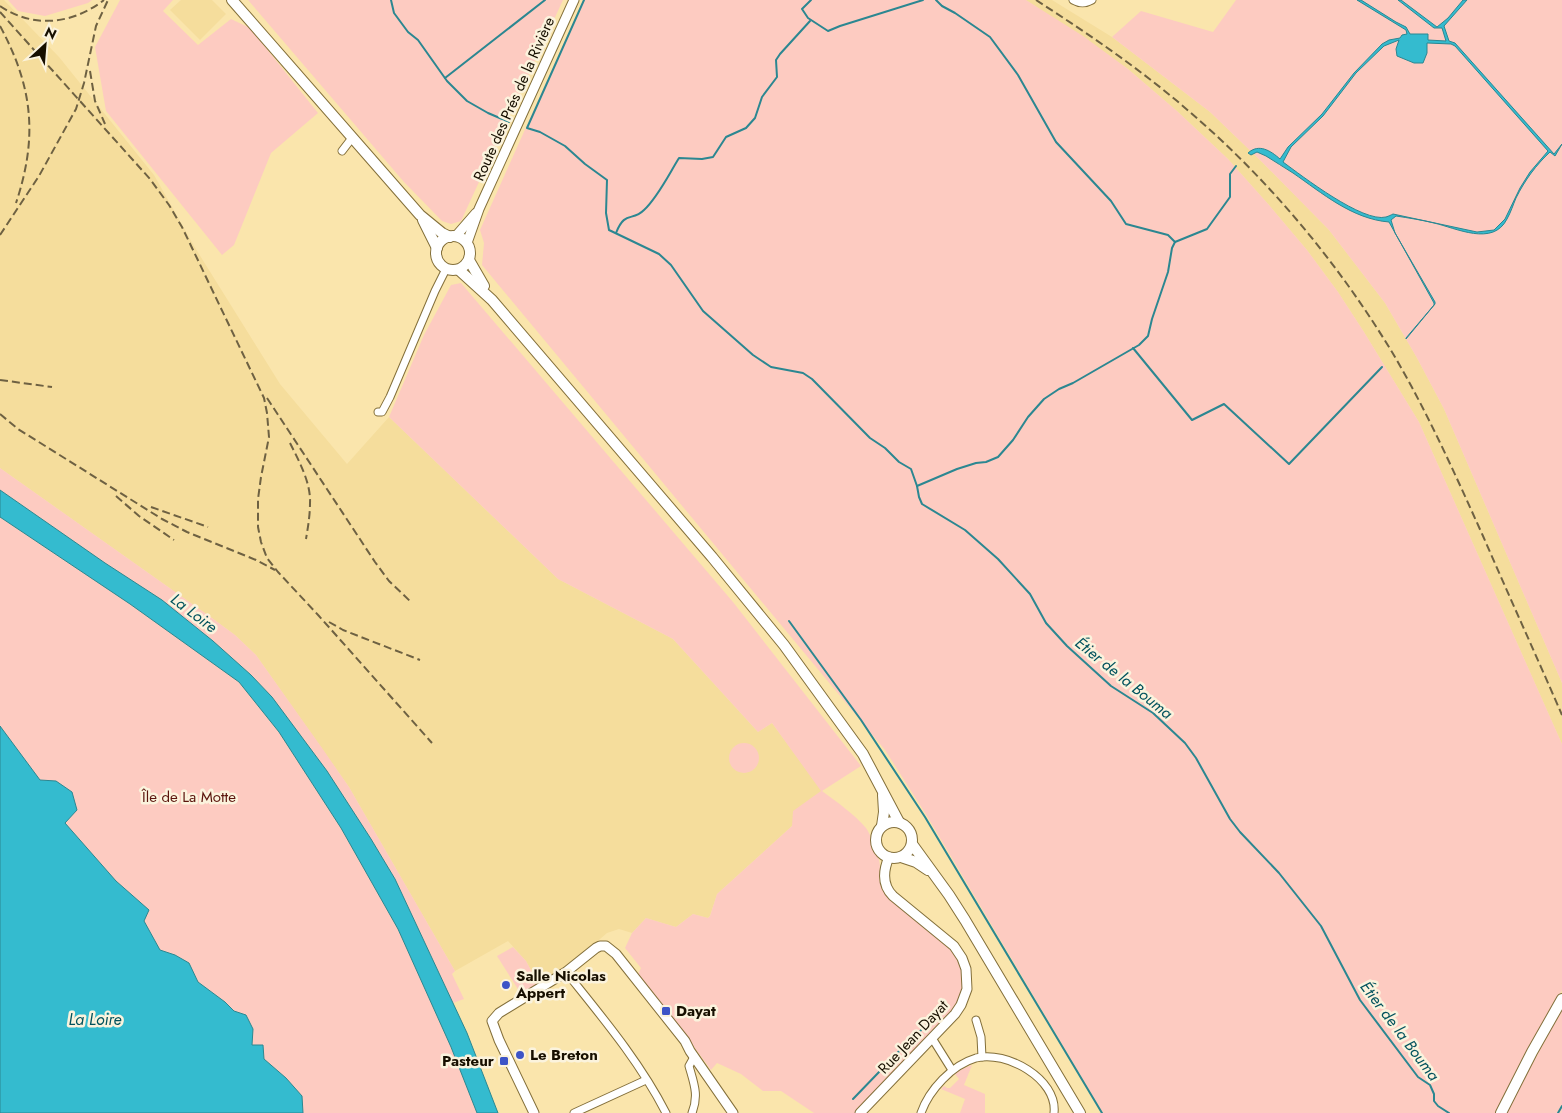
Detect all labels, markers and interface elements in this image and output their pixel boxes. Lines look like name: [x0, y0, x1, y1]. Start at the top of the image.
street label: Route des Prés de la Rivière: [468, 13, 560, 184]
north arrow: [20, 20, 70, 70]
text: N: [41, 22, 60, 45]
water label: La Loire: [166, 588, 222, 638]
water label: Étier de la Bouma: [1070, 631, 1178, 725]
park label: Île de La Motte: [141, 786, 236, 808]
place label: Salle Nicolas Appert: [515, 965, 606, 1004]
water label: Étier de la Bouma: [1355, 976, 1445, 1086]
marker: Salle Nicolas Appert: [500, 979, 512, 991]
street label: Rue Jean Dayat: [873, 995, 953, 1079]
place label: Dayat: [676, 1000, 716, 1022]
marker: Dayat: [660, 1005, 672, 1017]
water label: La Loire: [68, 1008, 122, 1031]
place label: Le Breton: [530, 1044, 598, 1066]
marker: Le Breton: [514, 1049, 526, 1061]
place label: Pasteur: [442, 1050, 495, 1072]
marker: Pasteur: [498, 1055, 510, 1067]

